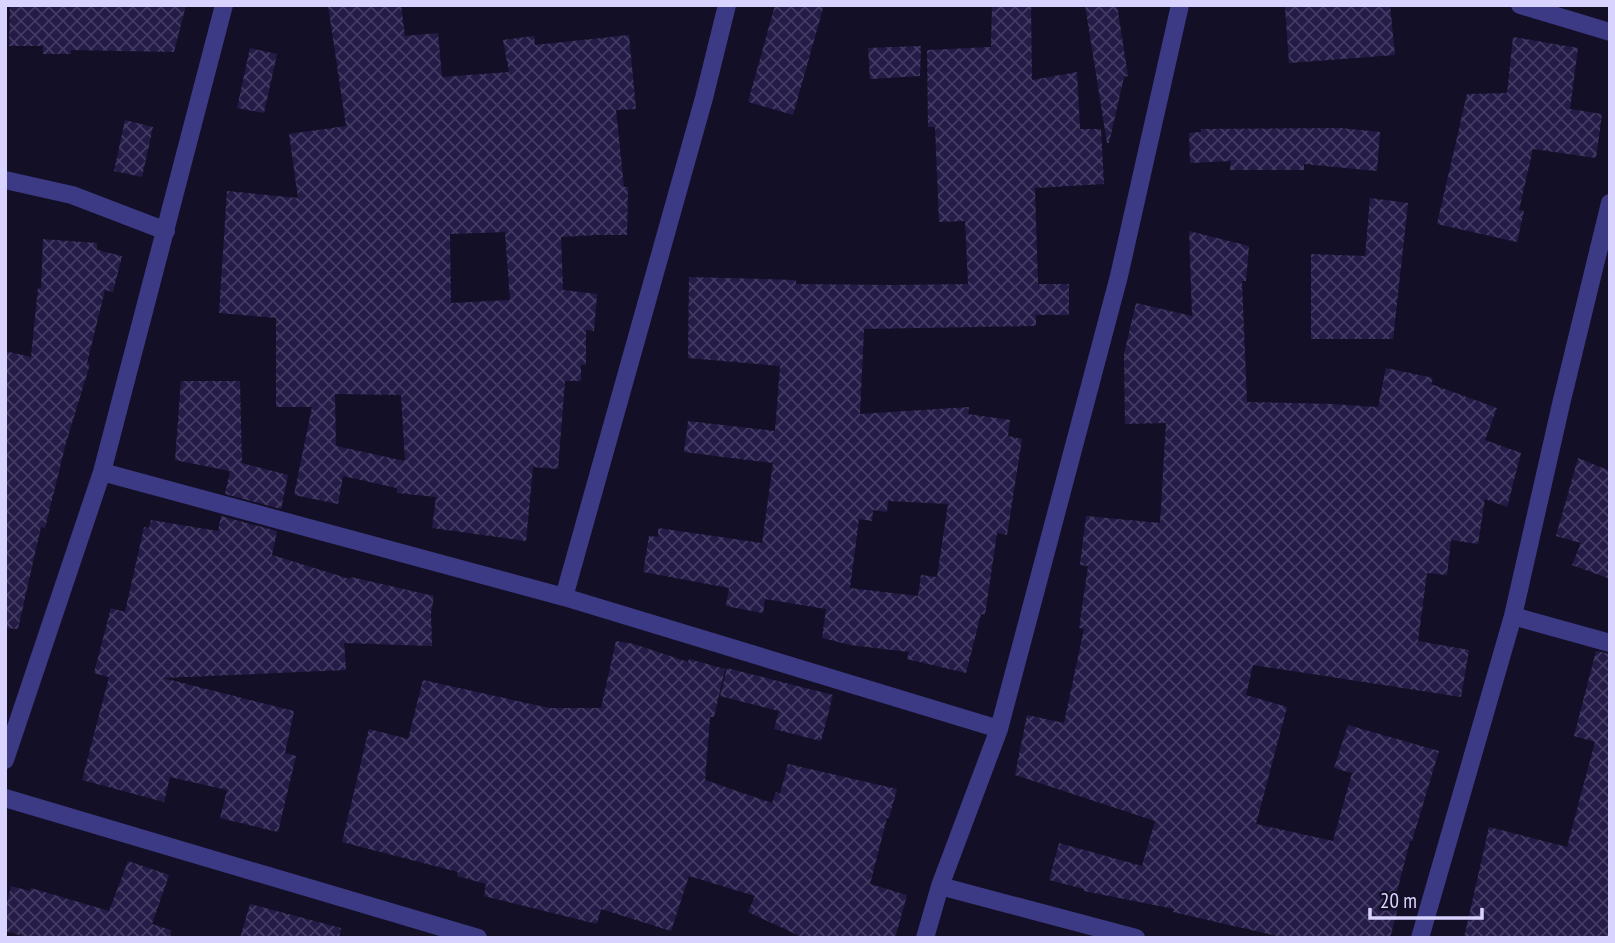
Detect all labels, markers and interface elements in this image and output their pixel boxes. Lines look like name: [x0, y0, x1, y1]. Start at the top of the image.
scale bar: [1370, 876, 1482, 920]
text: 20 m: [1380, 887, 1417, 914]

